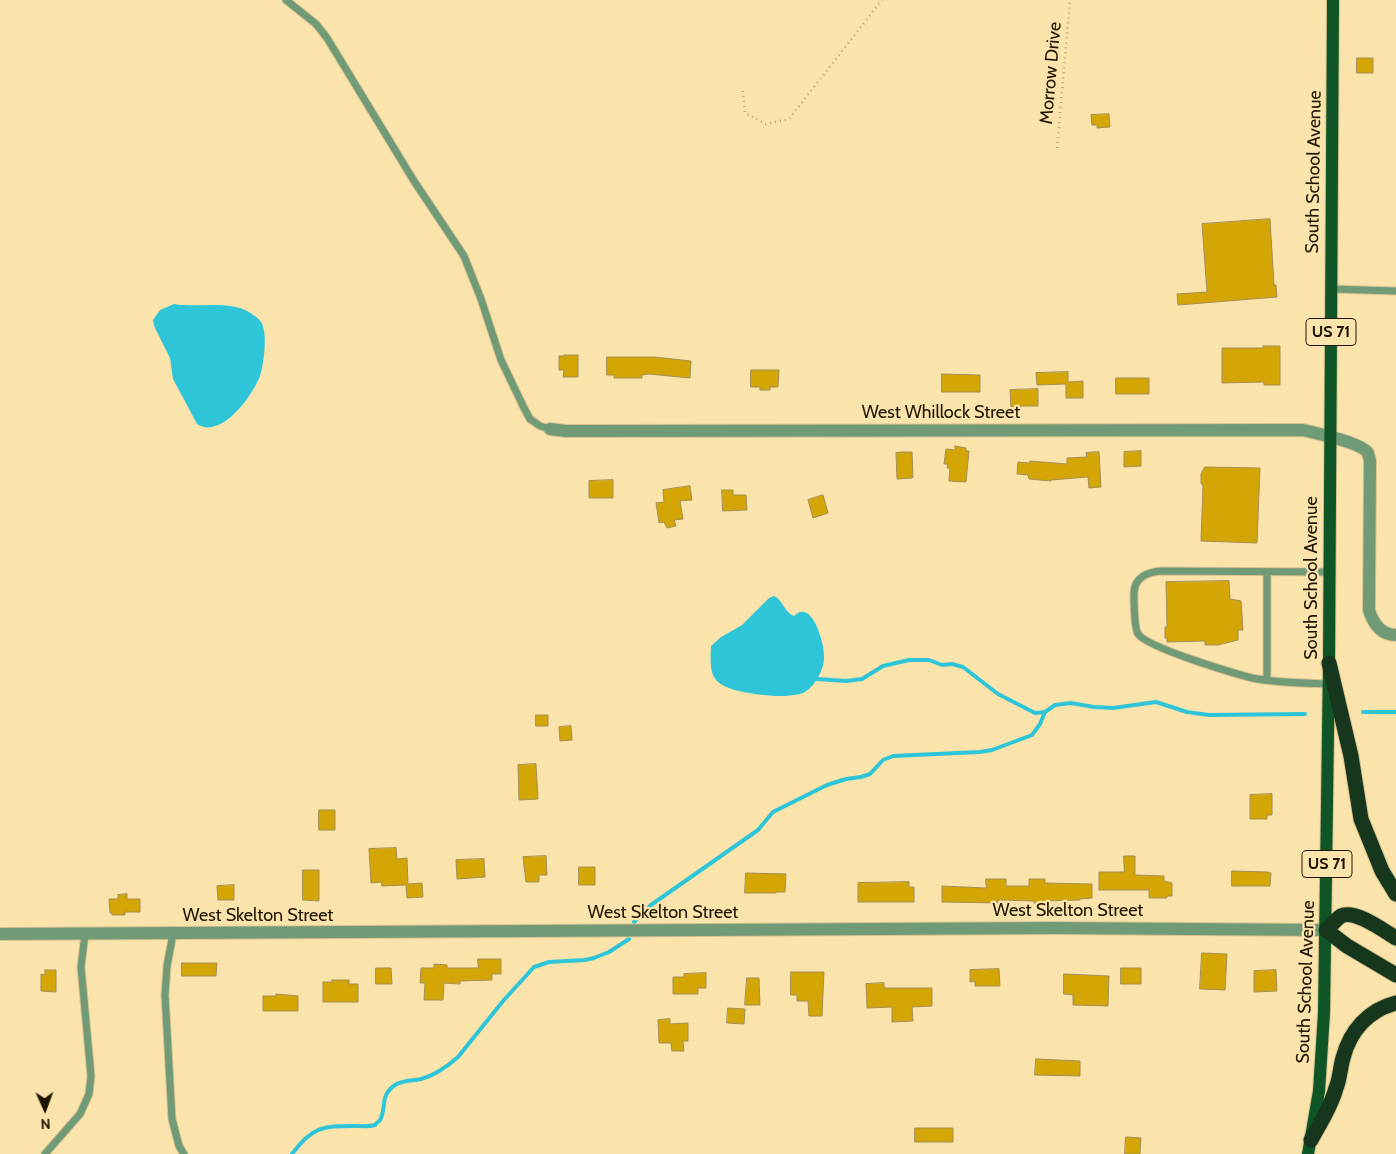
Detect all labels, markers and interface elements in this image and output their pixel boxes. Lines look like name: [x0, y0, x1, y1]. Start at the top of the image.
street label: Morrow Drive: [1036, 21, 1066, 125]
street label: South School Avenue: [1302, 90, 1326, 254]
road number: US 71: [1306, 318, 1356, 346]
street label: West Whillock Street: [862, 402, 1020, 424]
street label: South School Avenue: [1301, 496, 1323, 660]
road number: US 71: [1302, 851, 1352, 878]
street label: West Skelton Street: [993, 900, 1143, 922]
street label: South School Avenue: [1292, 900, 1320, 1064]
street label: West Skelton Street: [588, 902, 738, 924]
street label: West Skelton Street: [183, 905, 333, 927]
north arrow: [20, 1084, 70, 1134]
text: N: [40, 1115, 51, 1133]

